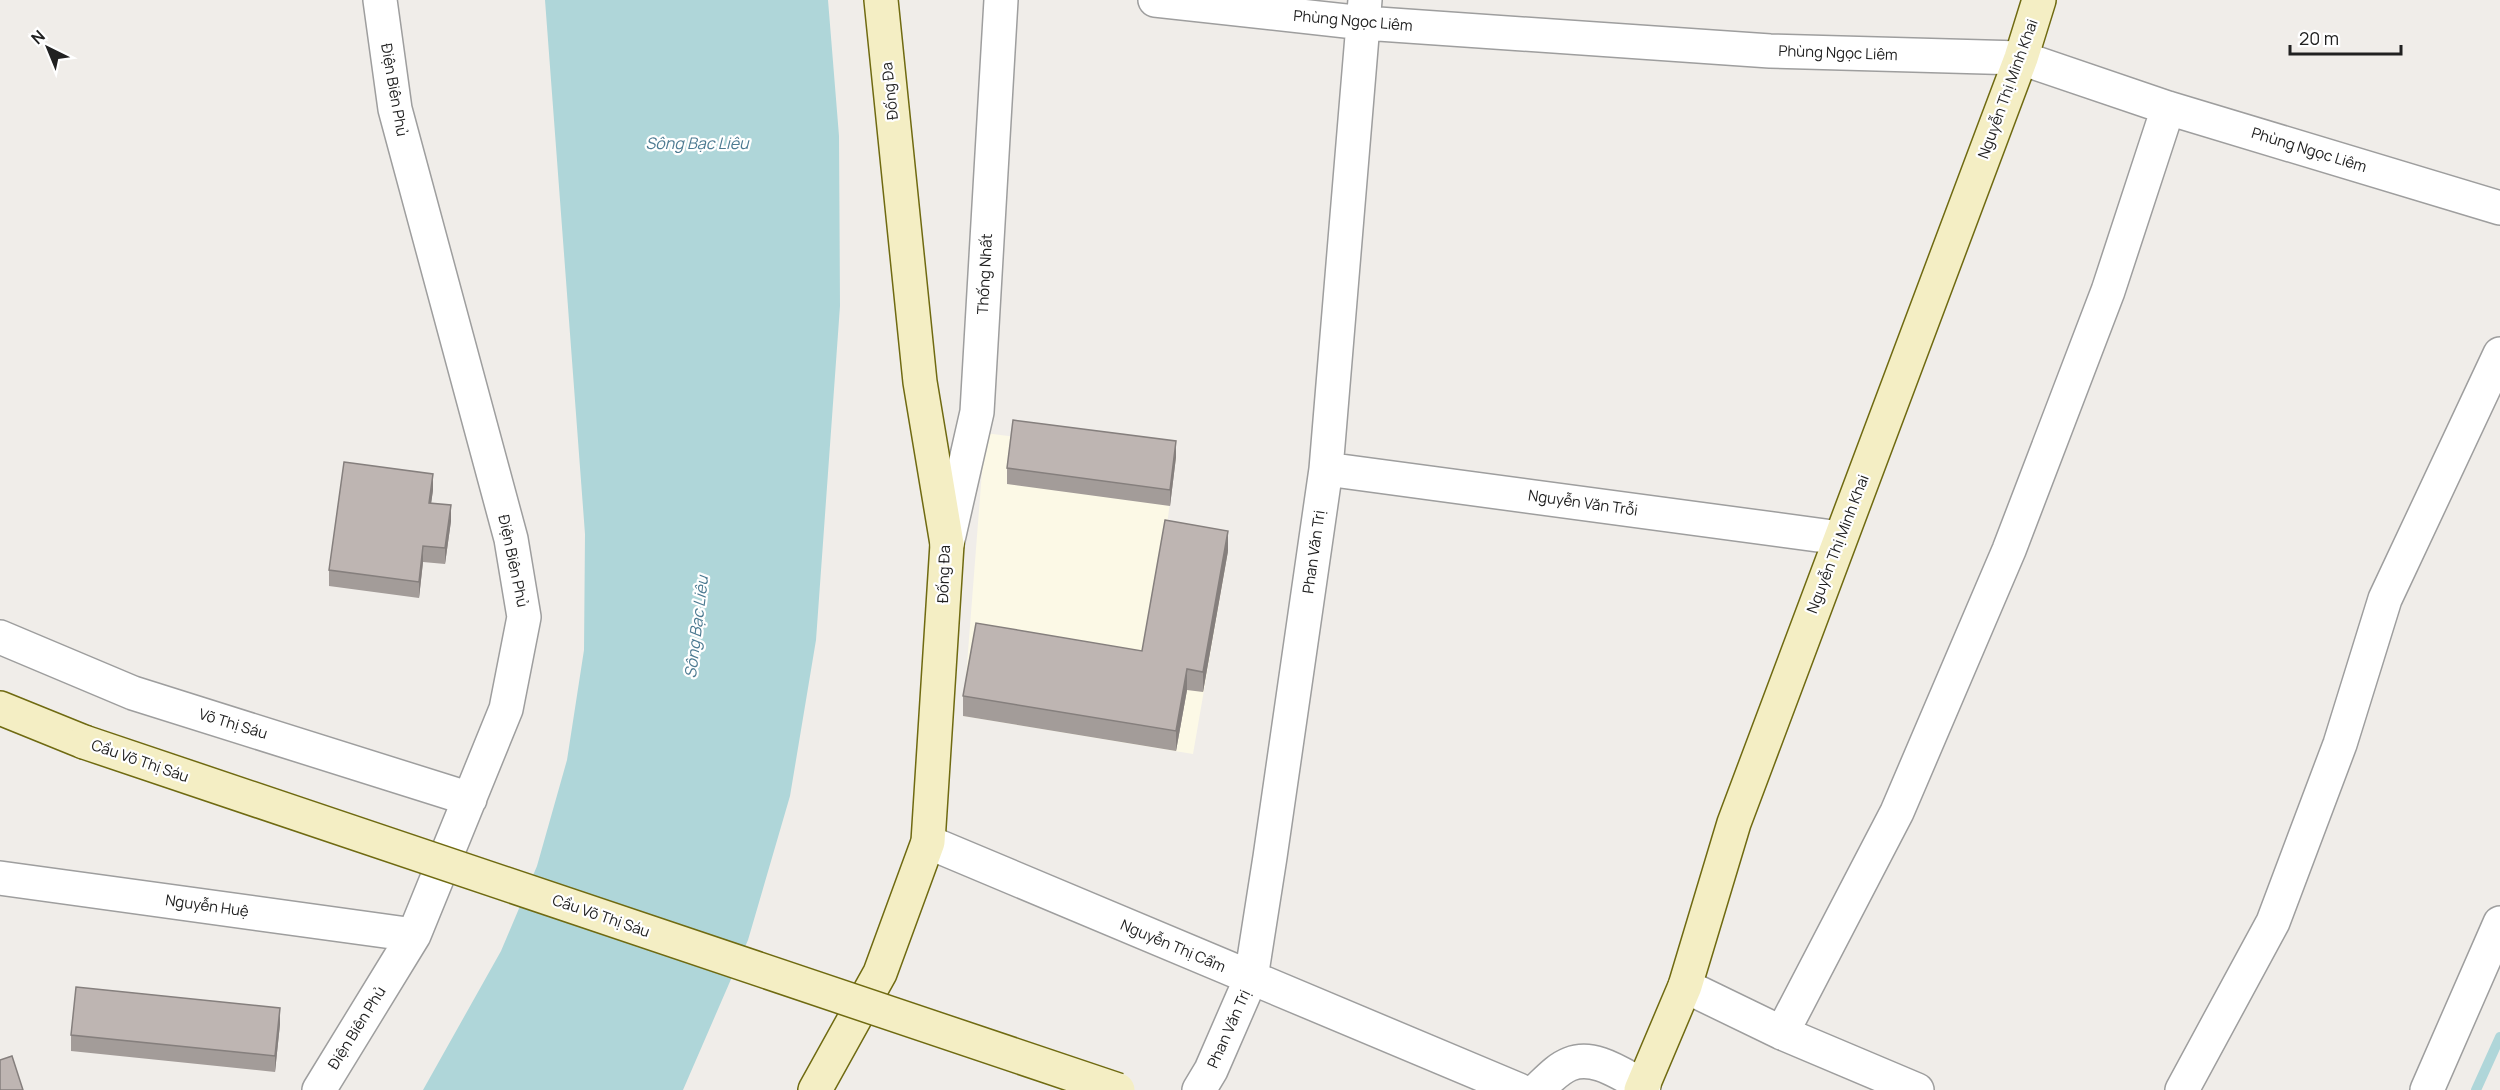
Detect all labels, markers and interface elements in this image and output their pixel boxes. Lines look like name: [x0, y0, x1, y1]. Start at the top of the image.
street label: Phùng Ngọc Liêm: [1293, 5, 1413, 36]
street label: Nguyễn Thị Minh Khai: [1973, 16, 2043, 162]
north arrow: [18, 18, 78, 78]
scale bar: [2290, 18, 2401, 56]
text: N: [26, 25, 49, 49]
text: 20 m: [2299, 26, 2339, 50]
street label: Phùng Ngọc Liêm: [1778, 40, 1898, 65]
street label: Điện Biên Phủ: [376, 42, 413, 138]
street label: Đống Đa: [876, 61, 903, 121]
street label: Phùng Ngọc Liêm: [2249, 122, 2369, 177]
water label: Sông Bạc Liêu: [645, 132, 750, 154]
street label: Thống Nhất: [972, 233, 997, 315]
street label: Nguyễn Thị Minh Khai: [1801, 471, 1874, 616]
street label: Nguyễn Văn Trỗi: [1527, 484, 1639, 521]
street label: Phan Văn Trị: [1297, 509, 1330, 595]
street label: Điện Biên Phủ: [493, 513, 534, 609]
street label: Đống Đa: [932, 545, 955, 603]
water label: Sông Bạc Liêu: [679, 573, 713, 679]
street label: Võ Thị Sáu: [196, 703, 270, 744]
street label: Cầu Võ Thị Sáu: [89, 734, 192, 787]
street label: Nguyễn Huệ: [164, 889, 250, 922]
street label: Cầu Võ Thị Sáu: [550, 889, 653, 942]
street label: Nguyễn Thị Cẩm: [1117, 914, 1229, 977]
street label: Điện Biên Phủ: [323, 982, 390, 1073]
street label: Phan Văn Trị: [1202, 986, 1255, 1071]

